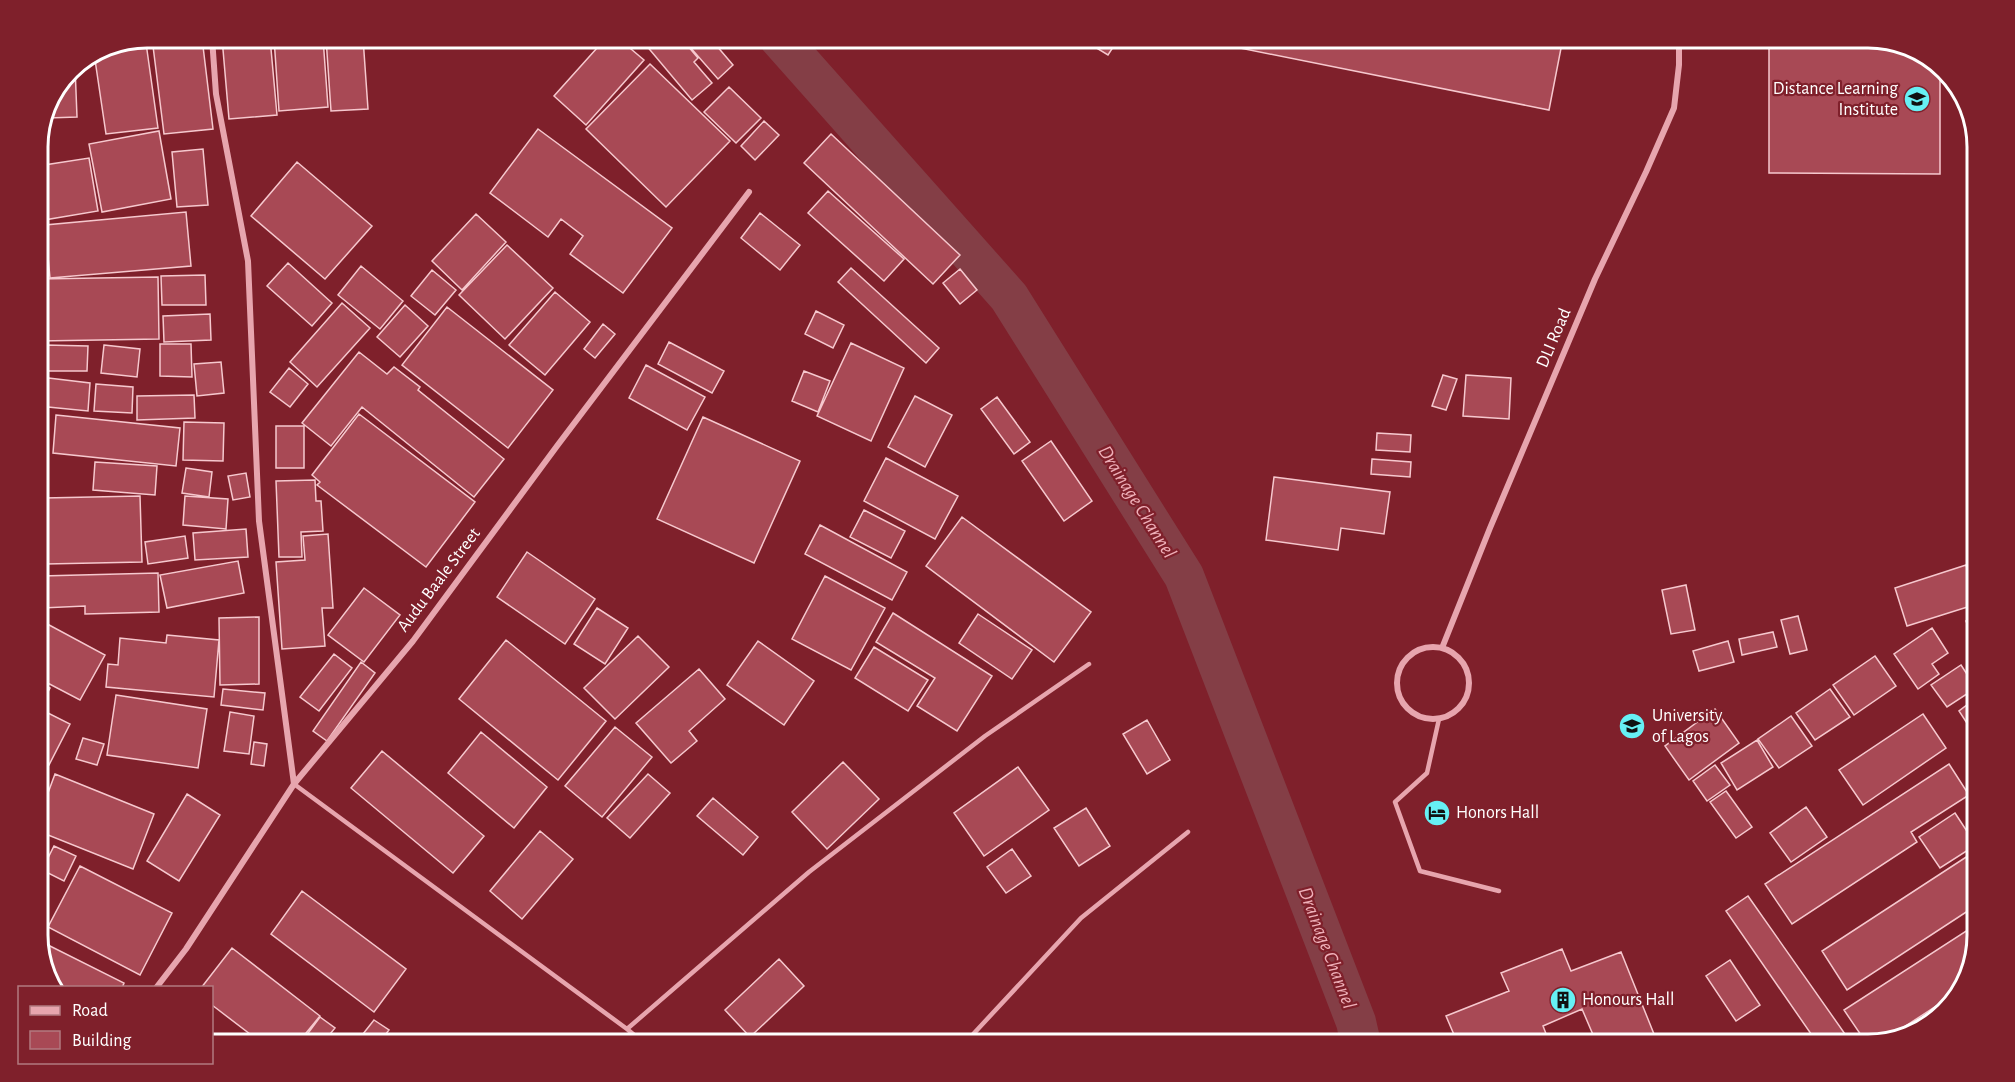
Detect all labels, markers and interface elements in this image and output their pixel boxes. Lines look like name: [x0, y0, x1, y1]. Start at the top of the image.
place label: Distance Learning Institute: [1773, 80, 1898, 119]
school or university icon: Distance Learning Institute: [1902, 84, 1932, 114]
street label: DLI Road: [1533, 306, 1575, 370]
water label: Drainage Channel: [1094, 442, 1180, 562]
street label: Audu Baale Street: [394, 524, 484, 635]
place label: University of Lagos: [1652, 707, 1723, 746]
school or university icon: University of Lagos: [1617, 711, 1647, 741]
hotel icon: Honors Hall: [1422, 798, 1452, 828]
place label: Honors Hall: [1456, 804, 1539, 822]
water label: Drainage Channel: [1295, 884, 1359, 1012]
building icon: Honours Hall: [1548, 985, 1578, 1015]
legend: [18, 986, 213, 1064]
place label: Honours Hall: [1582, 991, 1674, 1009]
text: Road: [72, 1002, 108, 1020]
text: Building: [72, 1032, 132, 1050]

